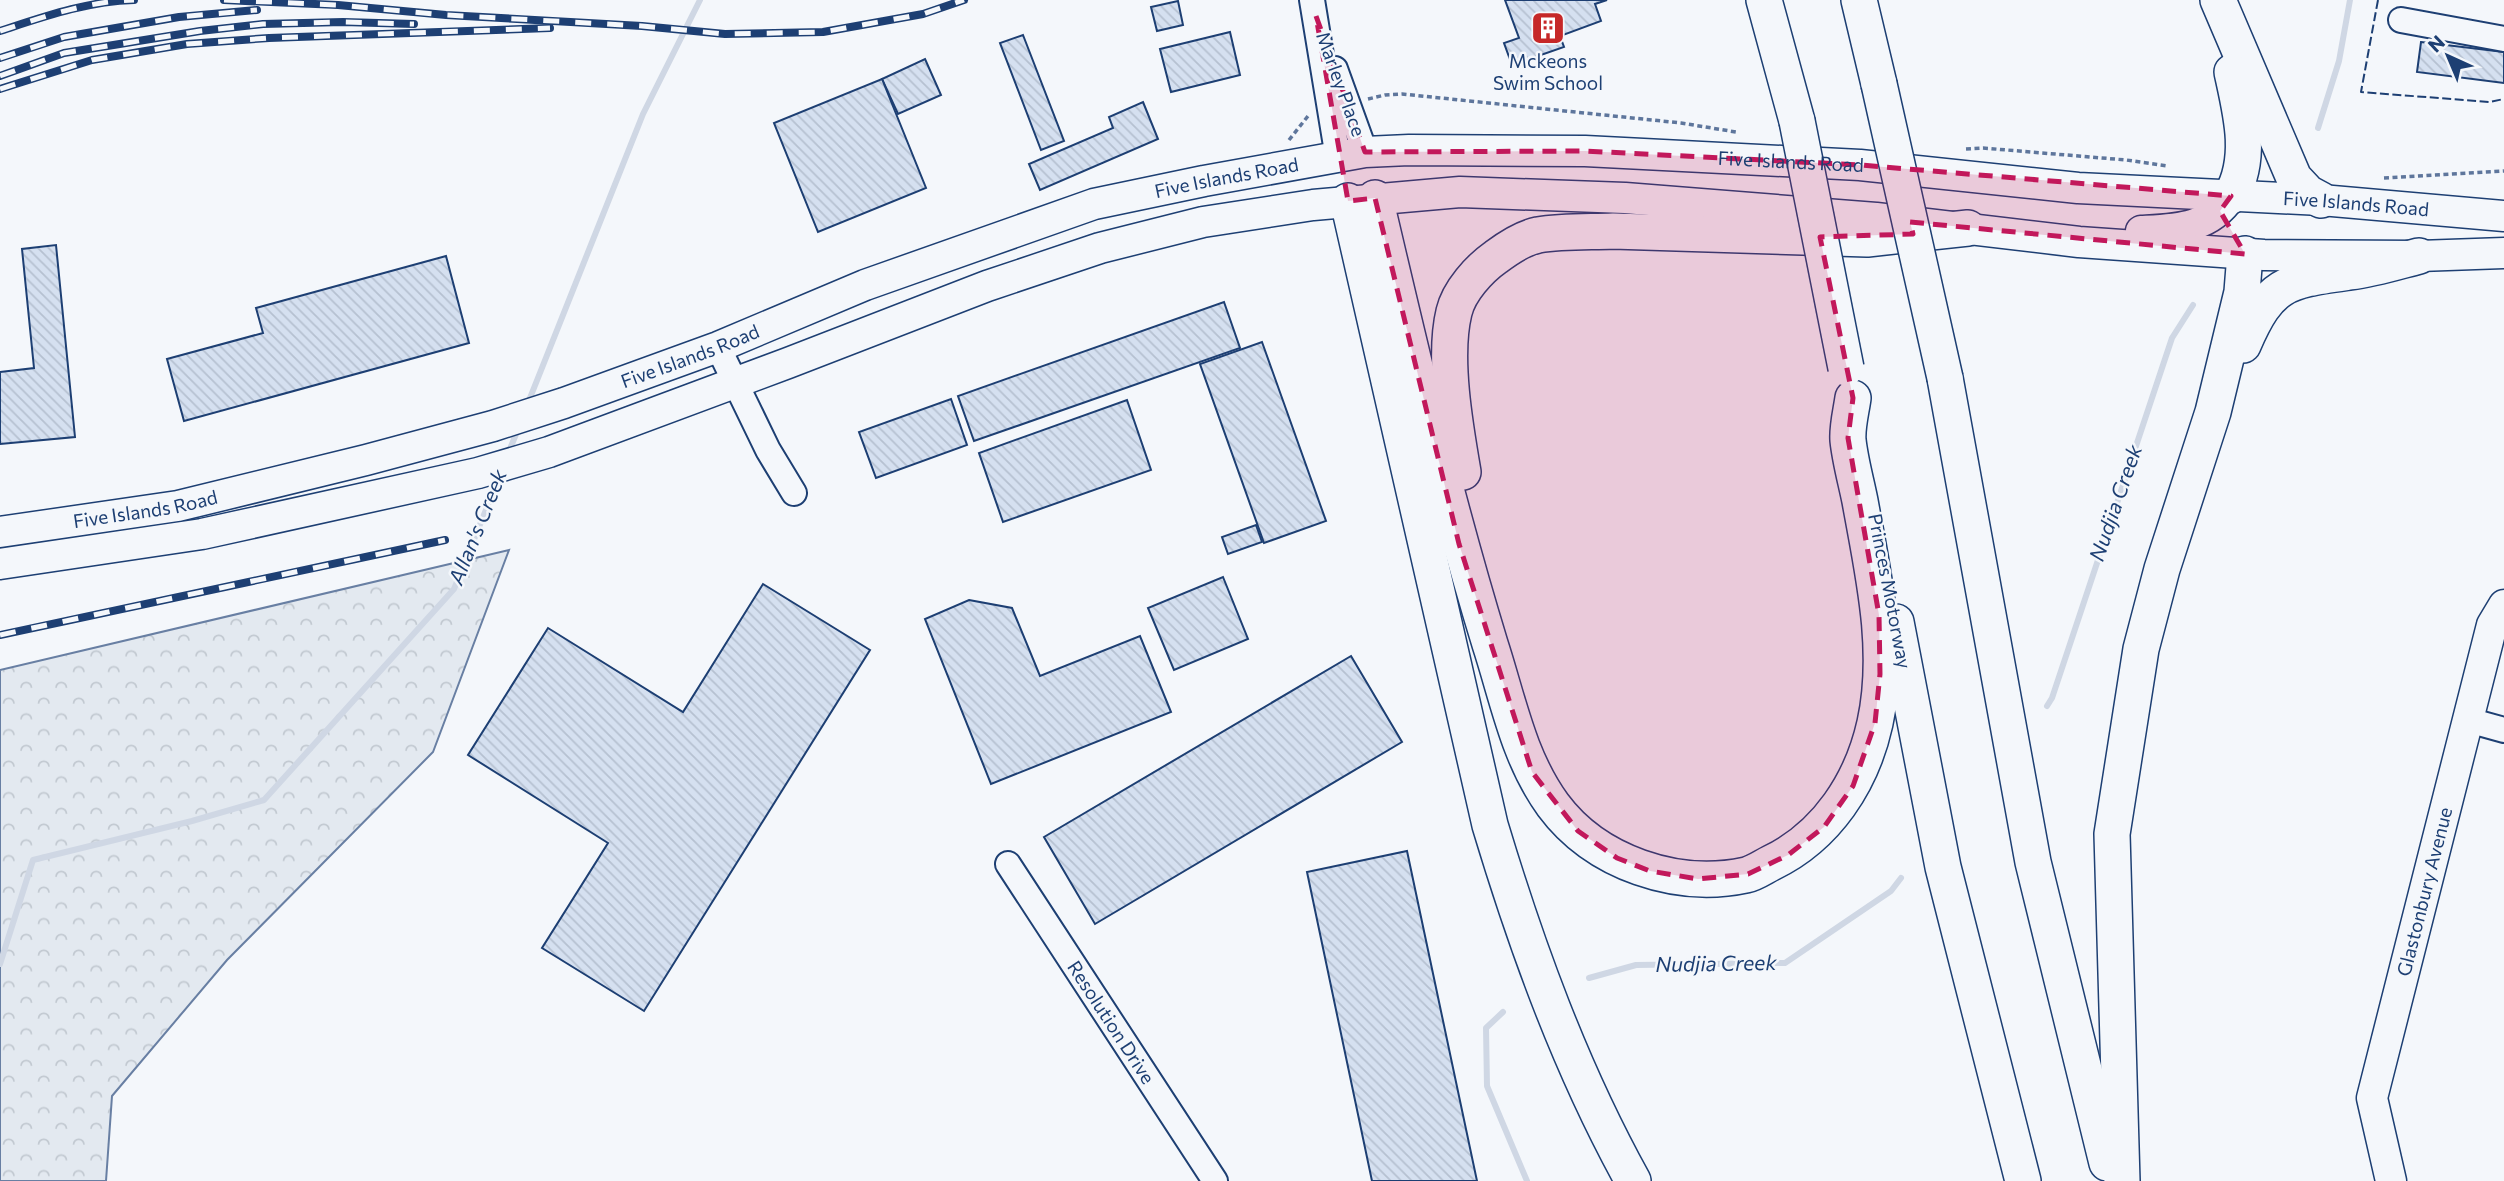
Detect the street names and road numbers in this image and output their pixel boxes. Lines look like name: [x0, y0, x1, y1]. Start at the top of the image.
street label: Marley Place: [1312, 28, 1371, 139]
street label: Five Islands Road: [1717, 146, 1864, 176]
street label: Five Islands Road: [1152, 152, 1300, 202]
street label: Five Islands Road: [2283, 186, 2430, 220]
street label: Five Islands Road: [618, 319, 763, 392]
street label: Five Islands Road: [71, 485, 220, 532]
street label: Princes Motorway: [1864, 511, 1917, 671]
street label: Glastonbury Avenue: [2391, 805, 2456, 978]
street label: Resolution Drive: [1063, 956, 1160, 1088]

